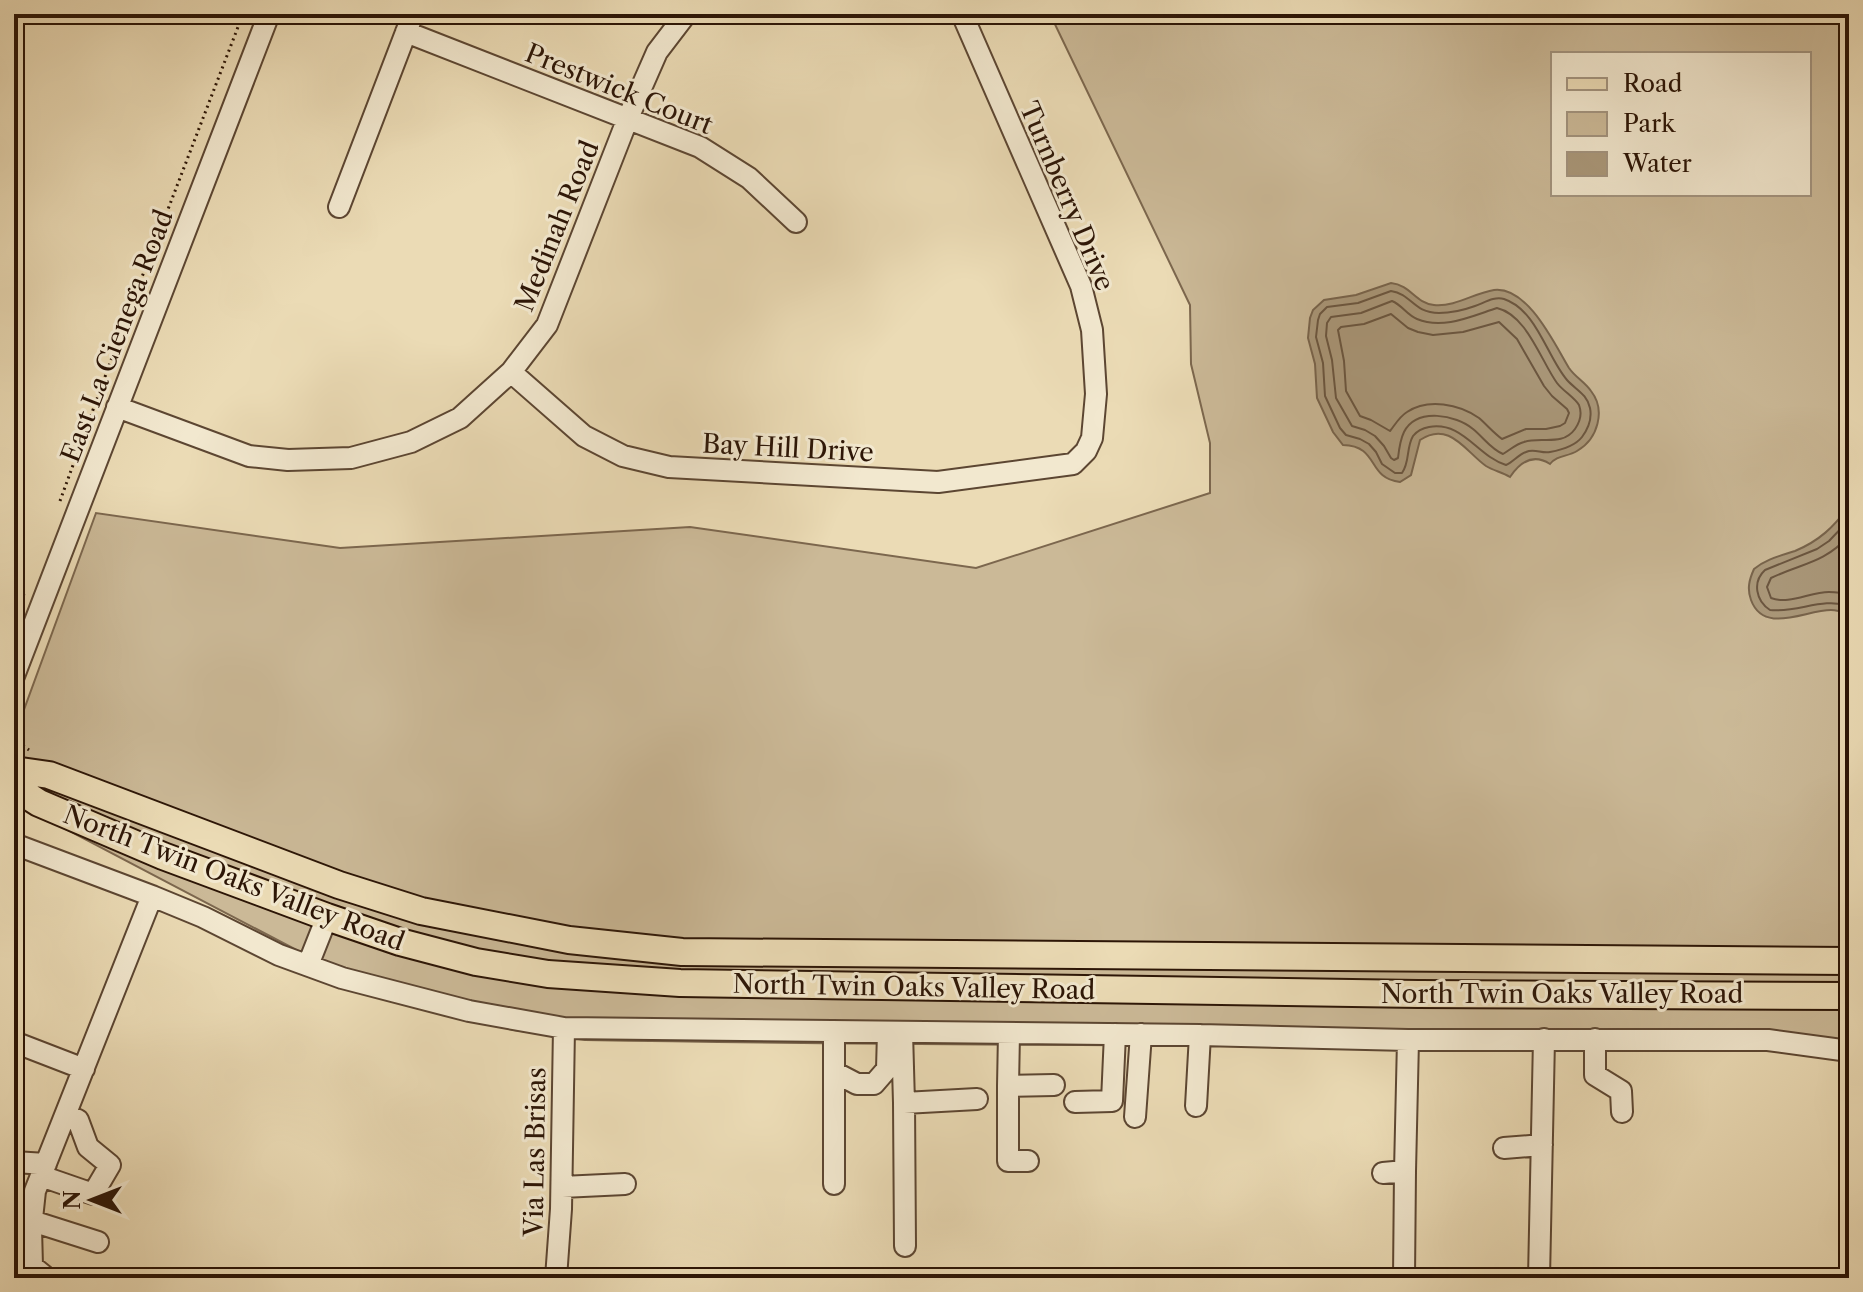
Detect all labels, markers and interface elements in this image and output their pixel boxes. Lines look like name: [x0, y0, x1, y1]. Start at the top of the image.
street label: Prestwick Court: [521, 37, 718, 141]
legend: [1551, 52, 1811, 196]
text: Road: [1623, 69, 1683, 98]
street label: Turnberry Drive: [1013, 97, 1121, 295]
text: Park: [1623, 109, 1676, 138]
street label: Medinah Road: [508, 136, 606, 316]
text: Water: [1622, 149, 1692, 178]
street label: East La Cienega Road: [54, 205, 180, 467]
street label: Bay Hill Drive: [701, 428, 875, 468]
street label: North Twin Oaks Valley Road: [59, 798, 409, 958]
street label: North Twin Oaks Valley Road: [732, 968, 1096, 1006]
street label: North Twin Oaks Valley Road: [1381, 978, 1743, 1010]
street label: Via Las Brisas: [518, 1067, 552, 1238]
north arrow: [52, 1160, 132, 1240]
text: N: [59, 1190, 86, 1210]

